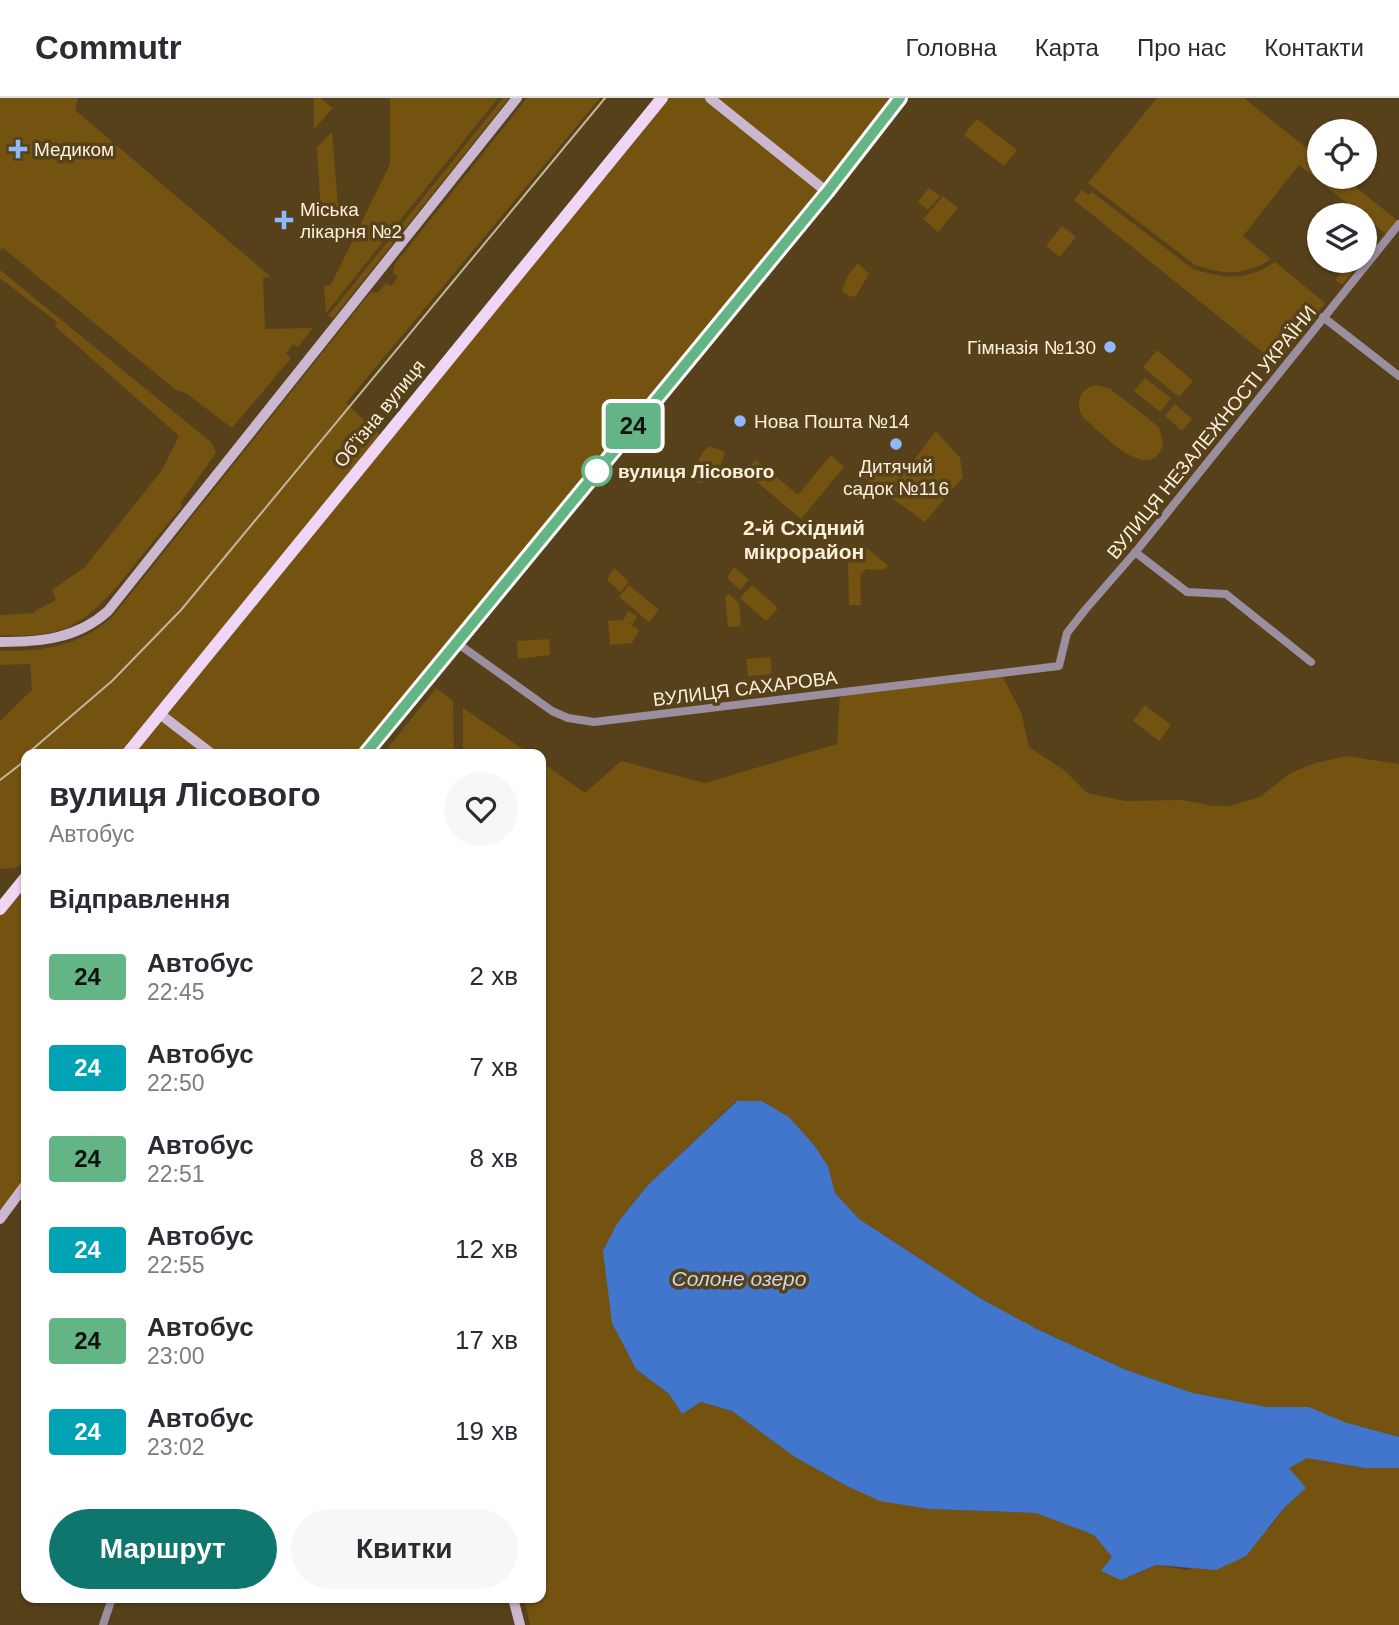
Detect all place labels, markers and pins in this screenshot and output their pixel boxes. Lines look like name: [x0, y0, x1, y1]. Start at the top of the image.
marker: Медиком: [8, 139, 28, 159]
place label: Медиком: [34, 139, 114, 160]
place label: Міська лікарня №2: [300, 199, 402, 242]
marker: Міська лікарня №2: [274, 210, 294, 230]
place label: Гімназія №130: [967, 337, 1096, 358]
marker: Гімназія №130: [1102, 339, 1118, 355]
place label: Нова Пошта №14: [754, 411, 910, 432]
marker: Нова Пошта №14: [732, 413, 748, 429]
marker: Дитячий садок №116: [888, 436, 904, 452]
marker: вулиця Лісового: [582, 456, 612, 486]
place label: Дитячий садок №116: [843, 456, 949, 499]
place label: вулиця Лісового: [618, 461, 774, 482]

